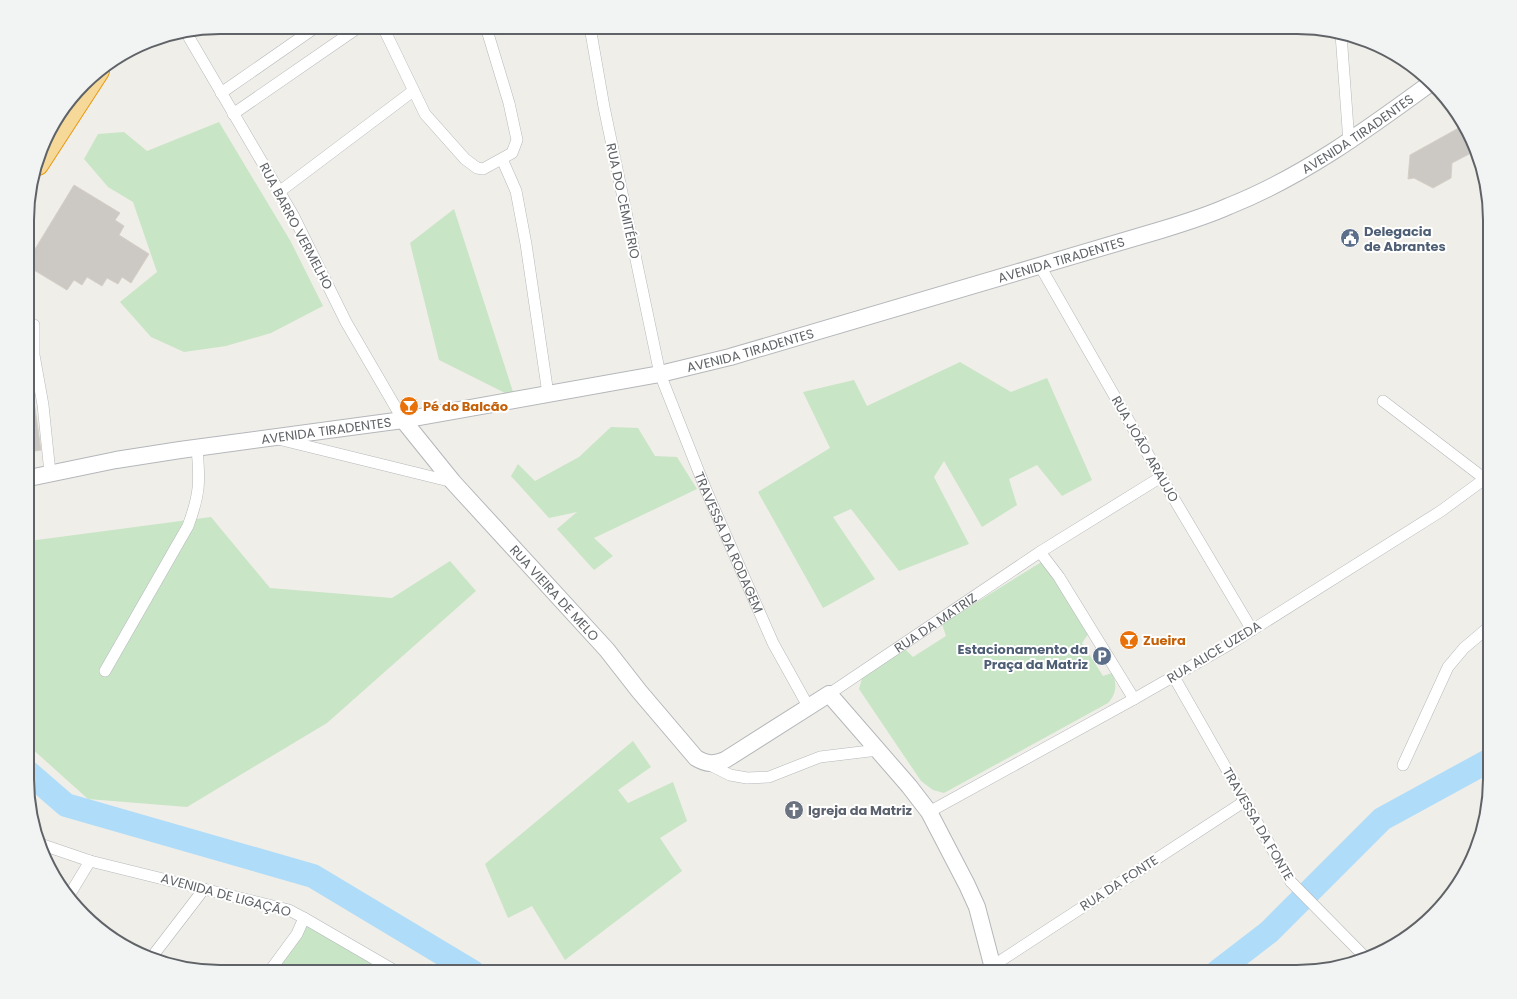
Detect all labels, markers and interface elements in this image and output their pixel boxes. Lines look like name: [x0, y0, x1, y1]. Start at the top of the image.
street label: AVENIDA TIRADENTES: [1298, 89, 1417, 178]
street label: RUA DO CEMITÉRIO: [601, 141, 645, 261]
street label: RUA BARRO VERMELHO: [254, 159, 338, 293]
place label: Delegacia de Abrantes: [1364, 222, 1446, 256]
public building icon: Delegacia de Abrantes: [1339, 227, 1361, 249]
street label: AVENIDA TIRADENTES: [996, 232, 1127, 287]
street label: AVENIDA TIRADENTES: [685, 323, 816, 377]
street label: RUA JOÃO ARAUJO: [1107, 392, 1183, 506]
bar icon: Pé do Balcão: [398, 395, 420, 417]
place label: Pé do Balcão: [423, 397, 508, 416]
street label: AVENIDA TIRADENTES: [260, 412, 392, 449]
street label: TRAVESSA DA RODAGEM: [690, 469, 768, 616]
street label: RUA VIEIRA DE MELO: [506, 541, 604, 645]
street label: RUA DA MATRIZ: [890, 588, 980, 657]
street label: RUA ALICE UZEDA: [1163, 616, 1265, 688]
bar icon: Zueira: [1118, 629, 1140, 651]
place label: Zueira: [1143, 631, 1186, 650]
place label: Estacionamento da Praça da Matriz: [958, 640, 1089, 674]
parking icon: Estacionamento da Praça da Matriz: [1091, 645, 1113, 667]
street label: TRAVESSA DA FONTE: [1218, 764, 1298, 884]
church icon: Igreja da Matriz: [783, 799, 805, 821]
place label: Igreja da Matriz: [808, 801, 912, 820]
street label: RUA DA FONTE: [1076, 851, 1162, 915]
street label: AVENIDA DE LIGAÇÃO: [159, 868, 293, 922]

